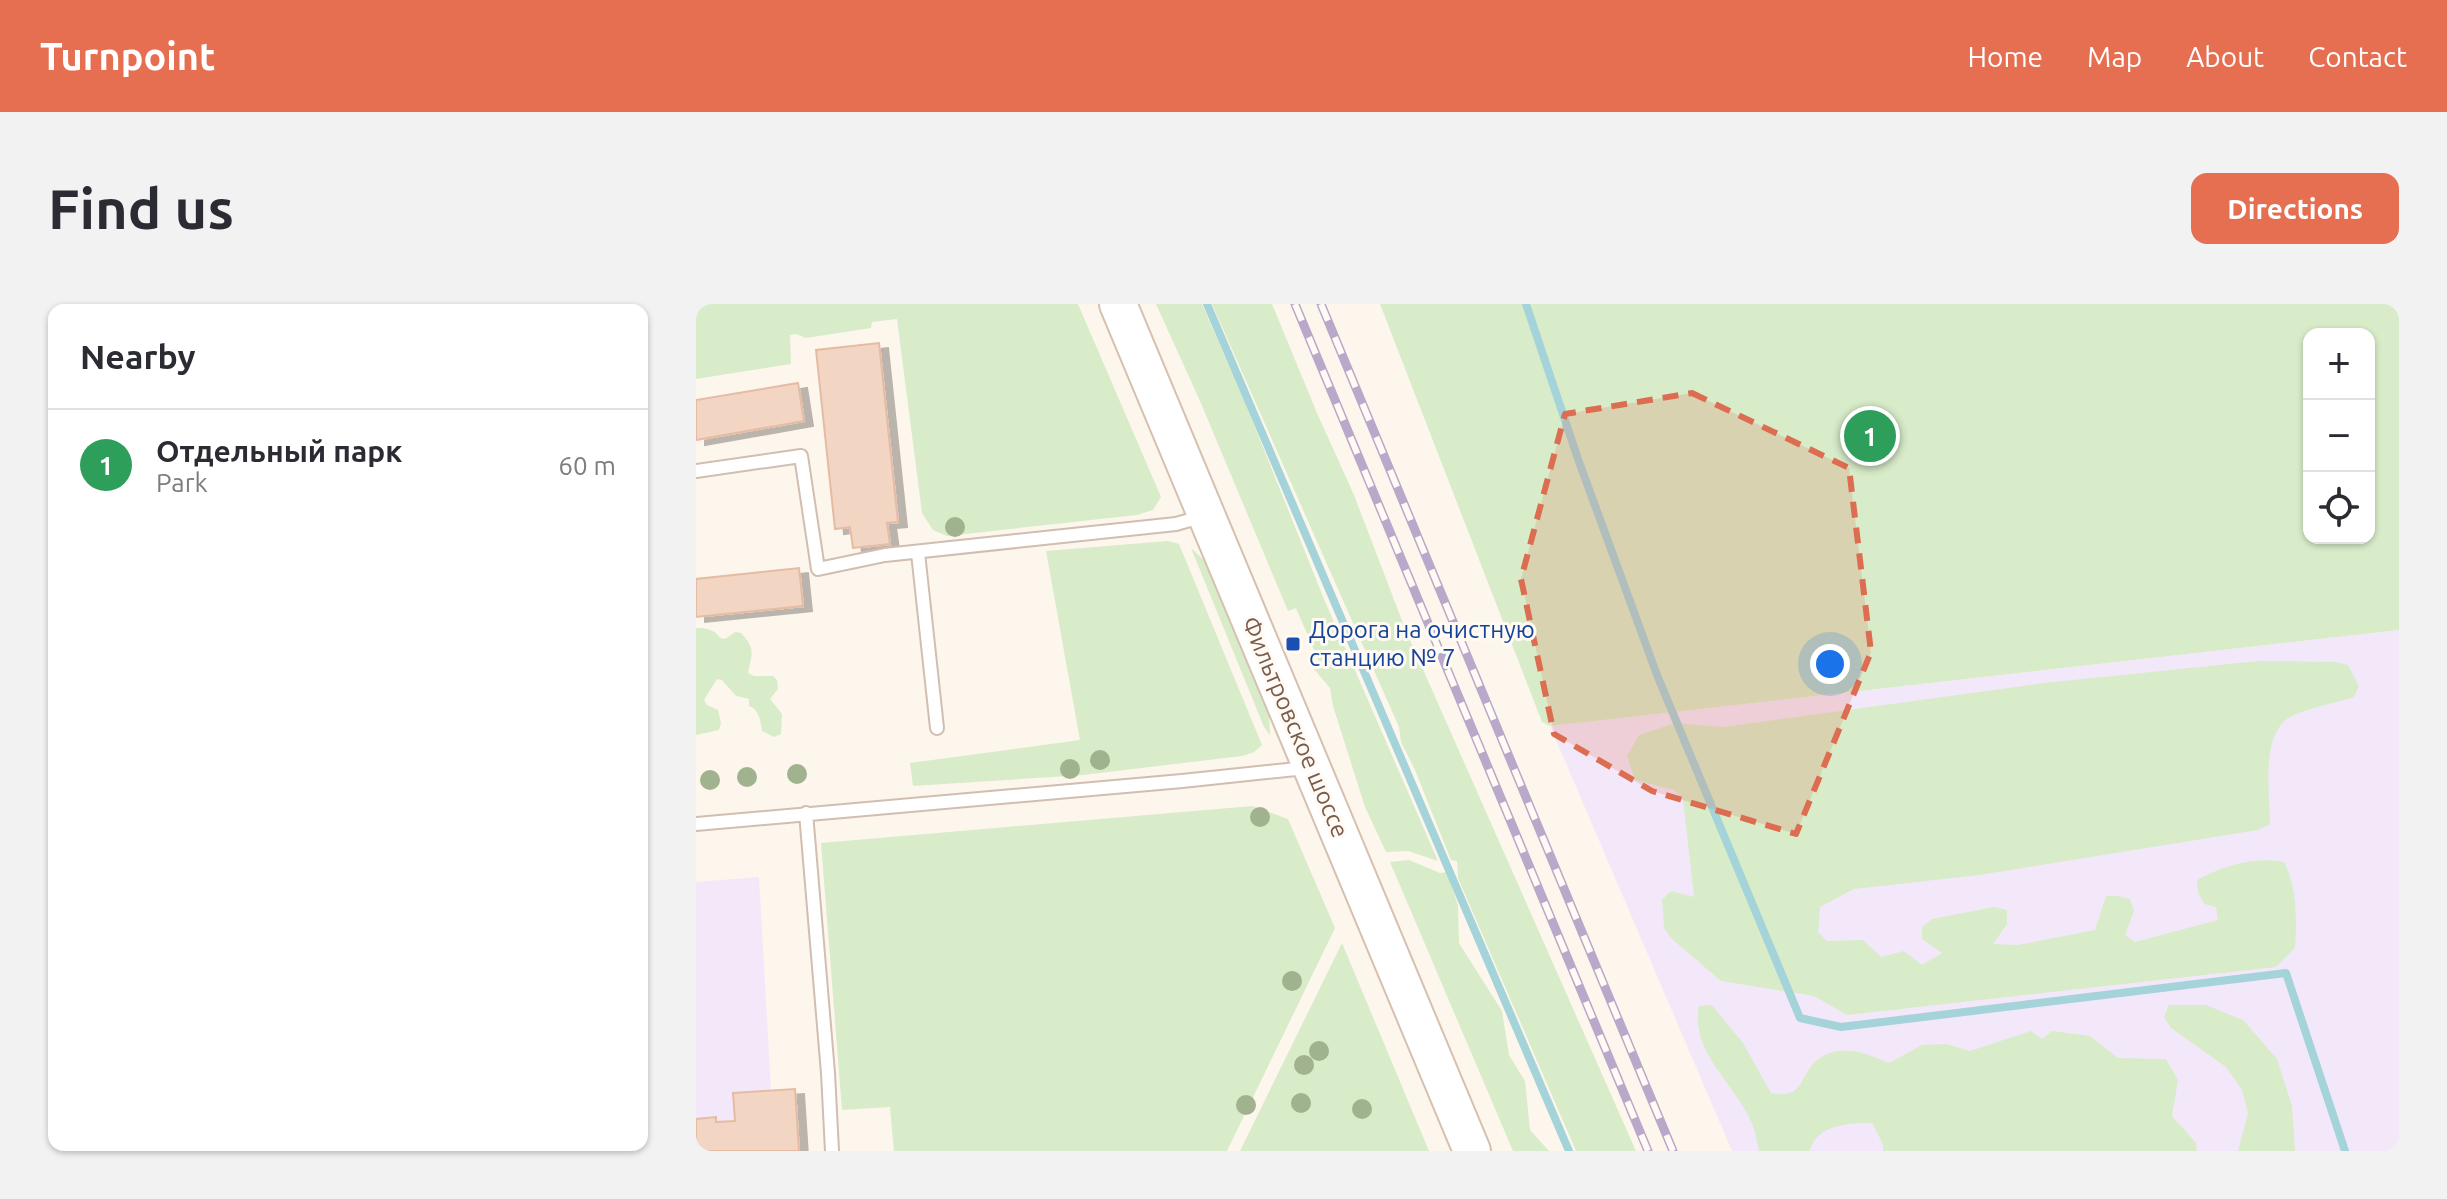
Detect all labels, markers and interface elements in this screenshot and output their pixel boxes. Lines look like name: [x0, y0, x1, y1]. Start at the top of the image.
text: Turnpoint: [40, 35, 215, 77]
text: Home: [1968, 41, 2043, 72]
text: Map: [2087, 41, 2142, 72]
text: About: [2186, 41, 2264, 72]
text: Contact: [2308, 41, 2407, 72]
button: Directions: [2191, 173, 2399, 244]
text: Find us: [48, 177, 234, 240]
map controls: [2303, 328, 2375, 544]
button: +: [2303, 328, 2375, 400]
text: Nearby: [80, 337, 195, 375]
button: −: [2303, 400, 2375, 472]
pin: 1: [1844, 406, 1896, 466]
text: Отдельный парк: [156, 434, 402, 468]
text: 1: [99, 451, 113, 480]
text: 60 m: [558, 451, 616, 480]
text: Park: [156, 468, 208, 497]
button: locate: [2303, 472, 2375, 544]
street label: Фильтровское шоссе: [1237, 612, 1354, 841]
place label: Дорога на очистную станцию № 7: [1309, 616, 1535, 671]
marker: Дорога на очистную станцию № 7: [1284, 635, 1302, 653]
your location: [1810, 644, 1850, 684]

